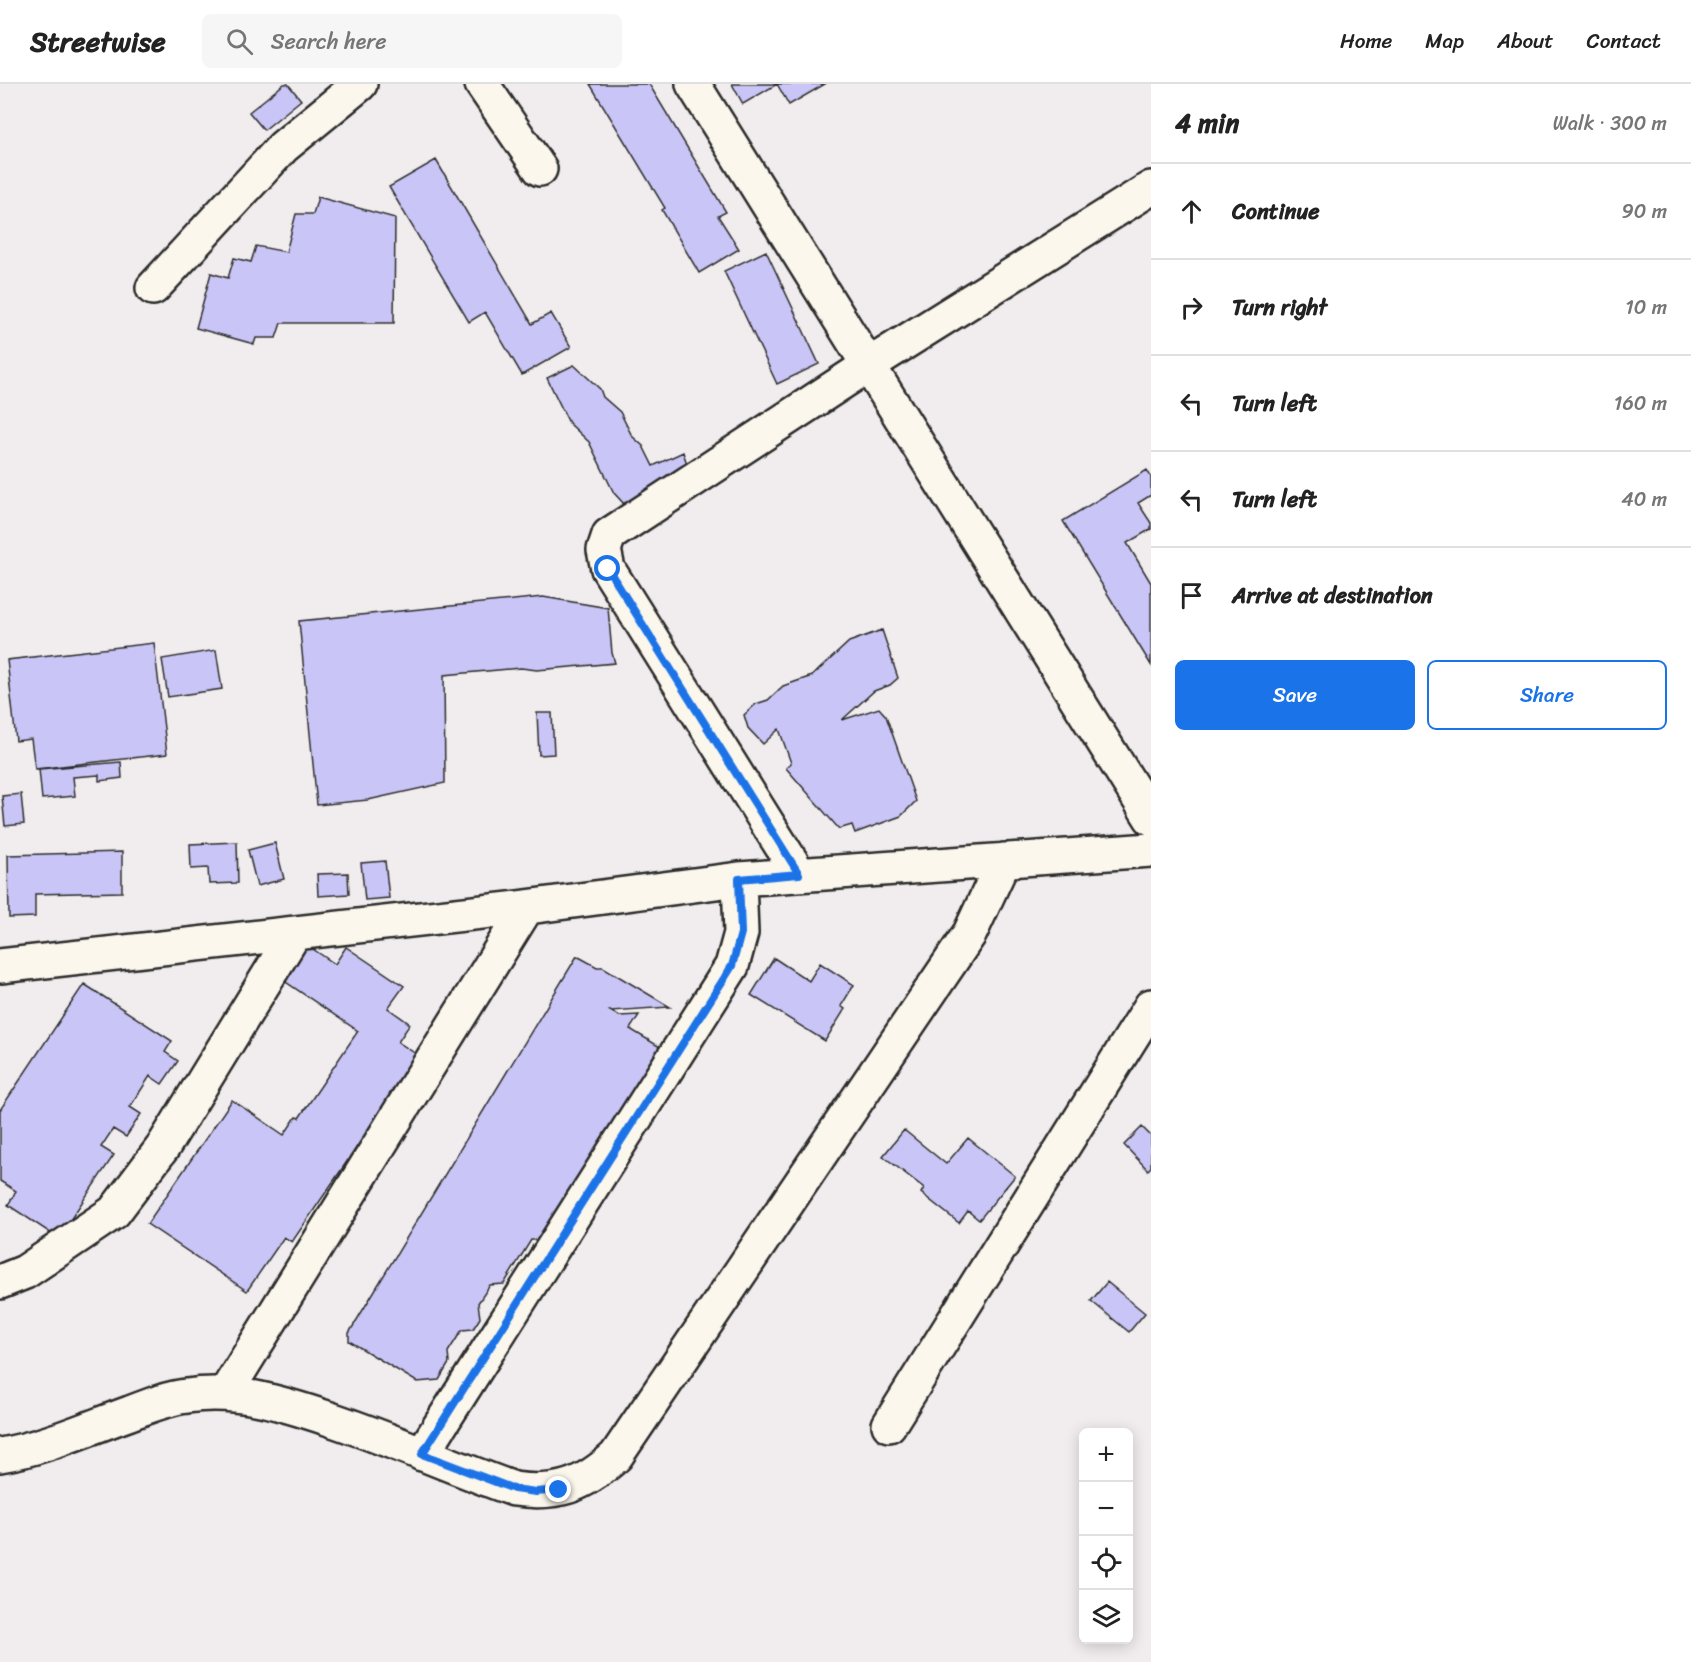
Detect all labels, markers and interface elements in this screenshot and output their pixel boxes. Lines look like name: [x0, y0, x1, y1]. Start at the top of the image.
search box: [202, 14, 622, 68]
text: Streetwise: [30, 17, 166, 66]
text: Search here: [271, 22, 387, 61]
text: Home: [1340, 22, 1392, 60]
text: Map: [1425, 22, 1464, 60]
text: About: [1497, 22, 1554, 60]
text: Contact: [1587, 22, 1661, 60]
icon: search: [223, 25, 256, 58]
text: 4 min: [1175, 100, 1239, 146]
text: Walk · 300 m: [1553, 106, 1667, 141]
text: Continue: [1232, 192, 1320, 231]
text: 90 m: [1622, 194, 1667, 229]
icon: ahead: [1175, 195, 1208, 228]
text: Turn right: [1232, 288, 1327, 327]
text: 10 m: [1625, 290, 1667, 325]
icon: right: [1175, 291, 1208, 324]
text: Turn left: [1232, 384, 1317, 423]
text: 160 m: [1614, 386, 1667, 421]
icon: left: [1175, 387, 1208, 420]
text: Turn left: [1232, 480, 1317, 519]
text: 40 m: [1621, 482, 1667, 517]
icon: left: [1175, 483, 1208, 516]
route start: [594, 555, 620, 581]
text: Arrive at destination: [1232, 576, 1433, 615]
icon: arrive: [1175, 579, 1208, 612]
button: Save: [1175, 660, 1415, 730]
button: Share: [1427, 660, 1667, 730]
map controls: [1079, 1428, 1133, 1644]
button: +: [1079, 1428, 1133, 1482]
route end: [545, 1476, 571, 1502]
button: −: [1079, 1482, 1133, 1536]
button: locate: [1079, 1536, 1133, 1590]
button: layers: [1079, 1590, 1133, 1644]

